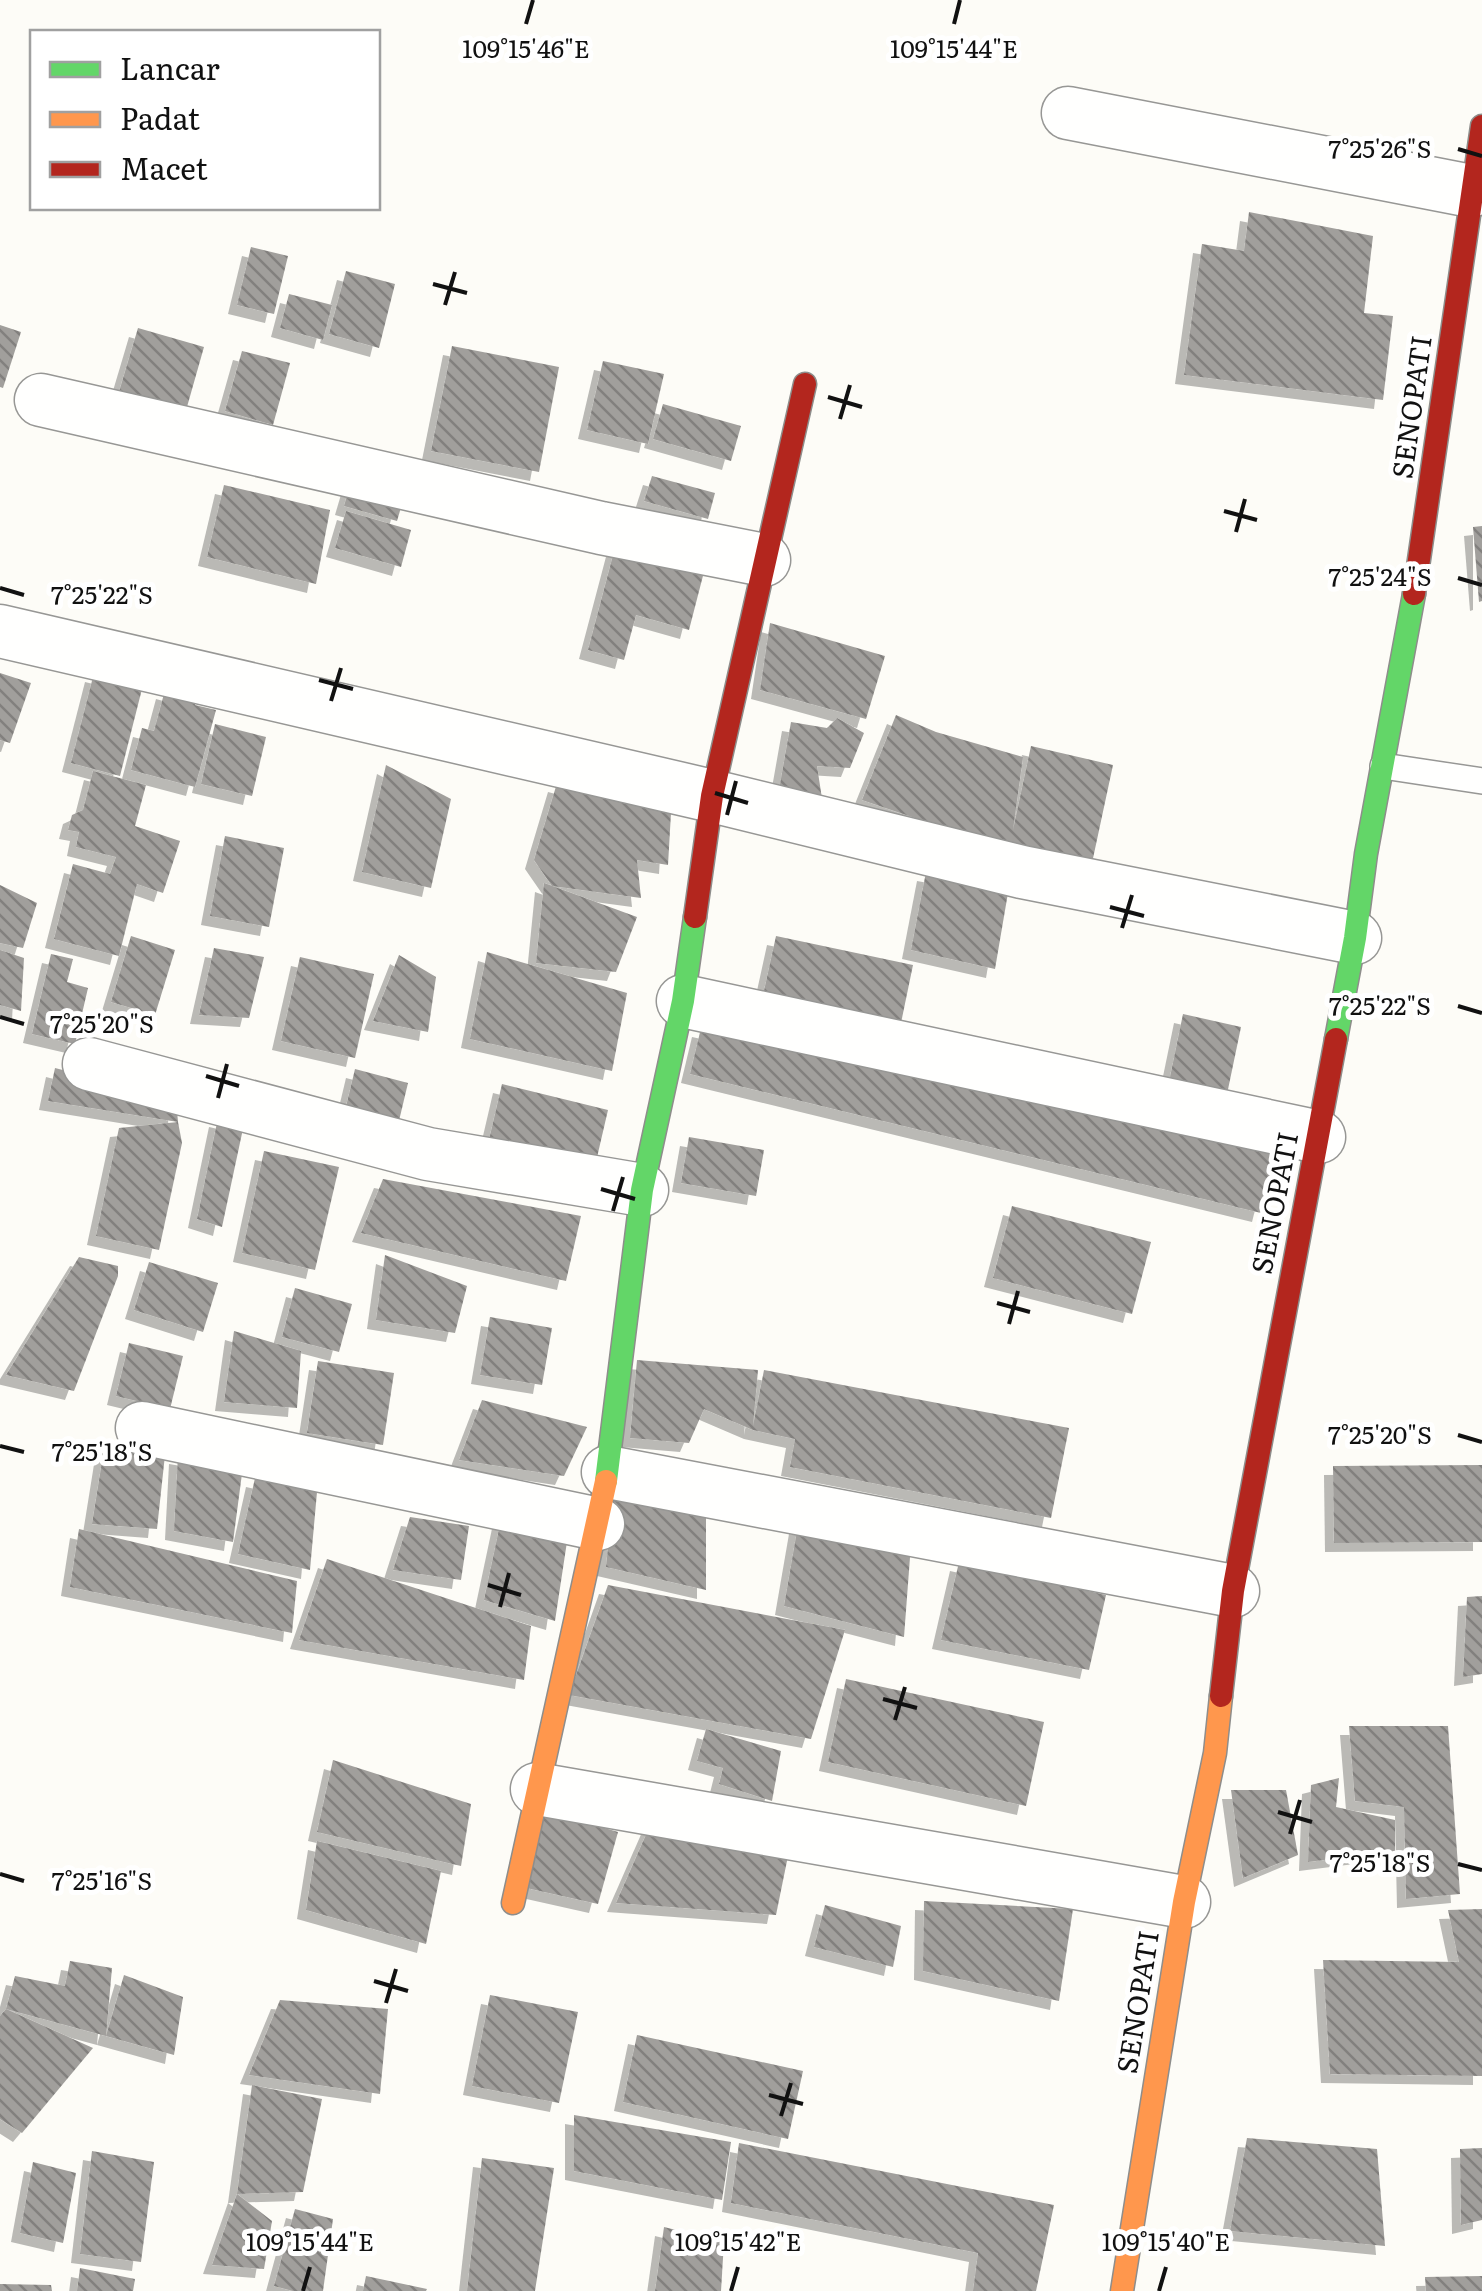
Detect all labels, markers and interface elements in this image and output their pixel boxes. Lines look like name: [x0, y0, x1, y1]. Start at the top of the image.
text: 109°15'46"E: [462, 29, 590, 66]
text: 109°15'44"E: [890, 29, 1018, 66]
legend: [30, 30, 380, 210]
text: Lancar: [120, 45, 220, 89]
text: Padat: [120, 95, 200, 139]
text: 7°25'26"S: [1329, 129, 1431, 166]
text: Macet: [120, 145, 208, 189]
street label: SENOPATI: [1379, 332, 1441, 481]
text: 7°25'24"S: [1328, 557, 1432, 594]
text: 7°25'22"S: [51, 575, 153, 612]
text: 7°25'22"S: [1329, 986, 1431, 1023]
text: 7°25'20"S: [50, 1004, 154, 1041]
street label: SENOPATI: [1239, 1128, 1307, 1277]
text: 7°25'20"S: [1328, 1415, 1432, 1452]
text: 7°25'18"S: [52, 1432, 152, 1469]
text: 7°25'18"S: [1330, 1843, 1430, 1880]
text: 7°25'16"S: [52, 1861, 152, 1898]
street label: SENOPATI: [1104, 1927, 1168, 2076]
text: 109°15'44"E: [246, 2222, 374, 2259]
text: 109°15'42"E: [675, 2222, 801, 2259]
text: 109°15'40"E: [1102, 2222, 1230, 2259]

